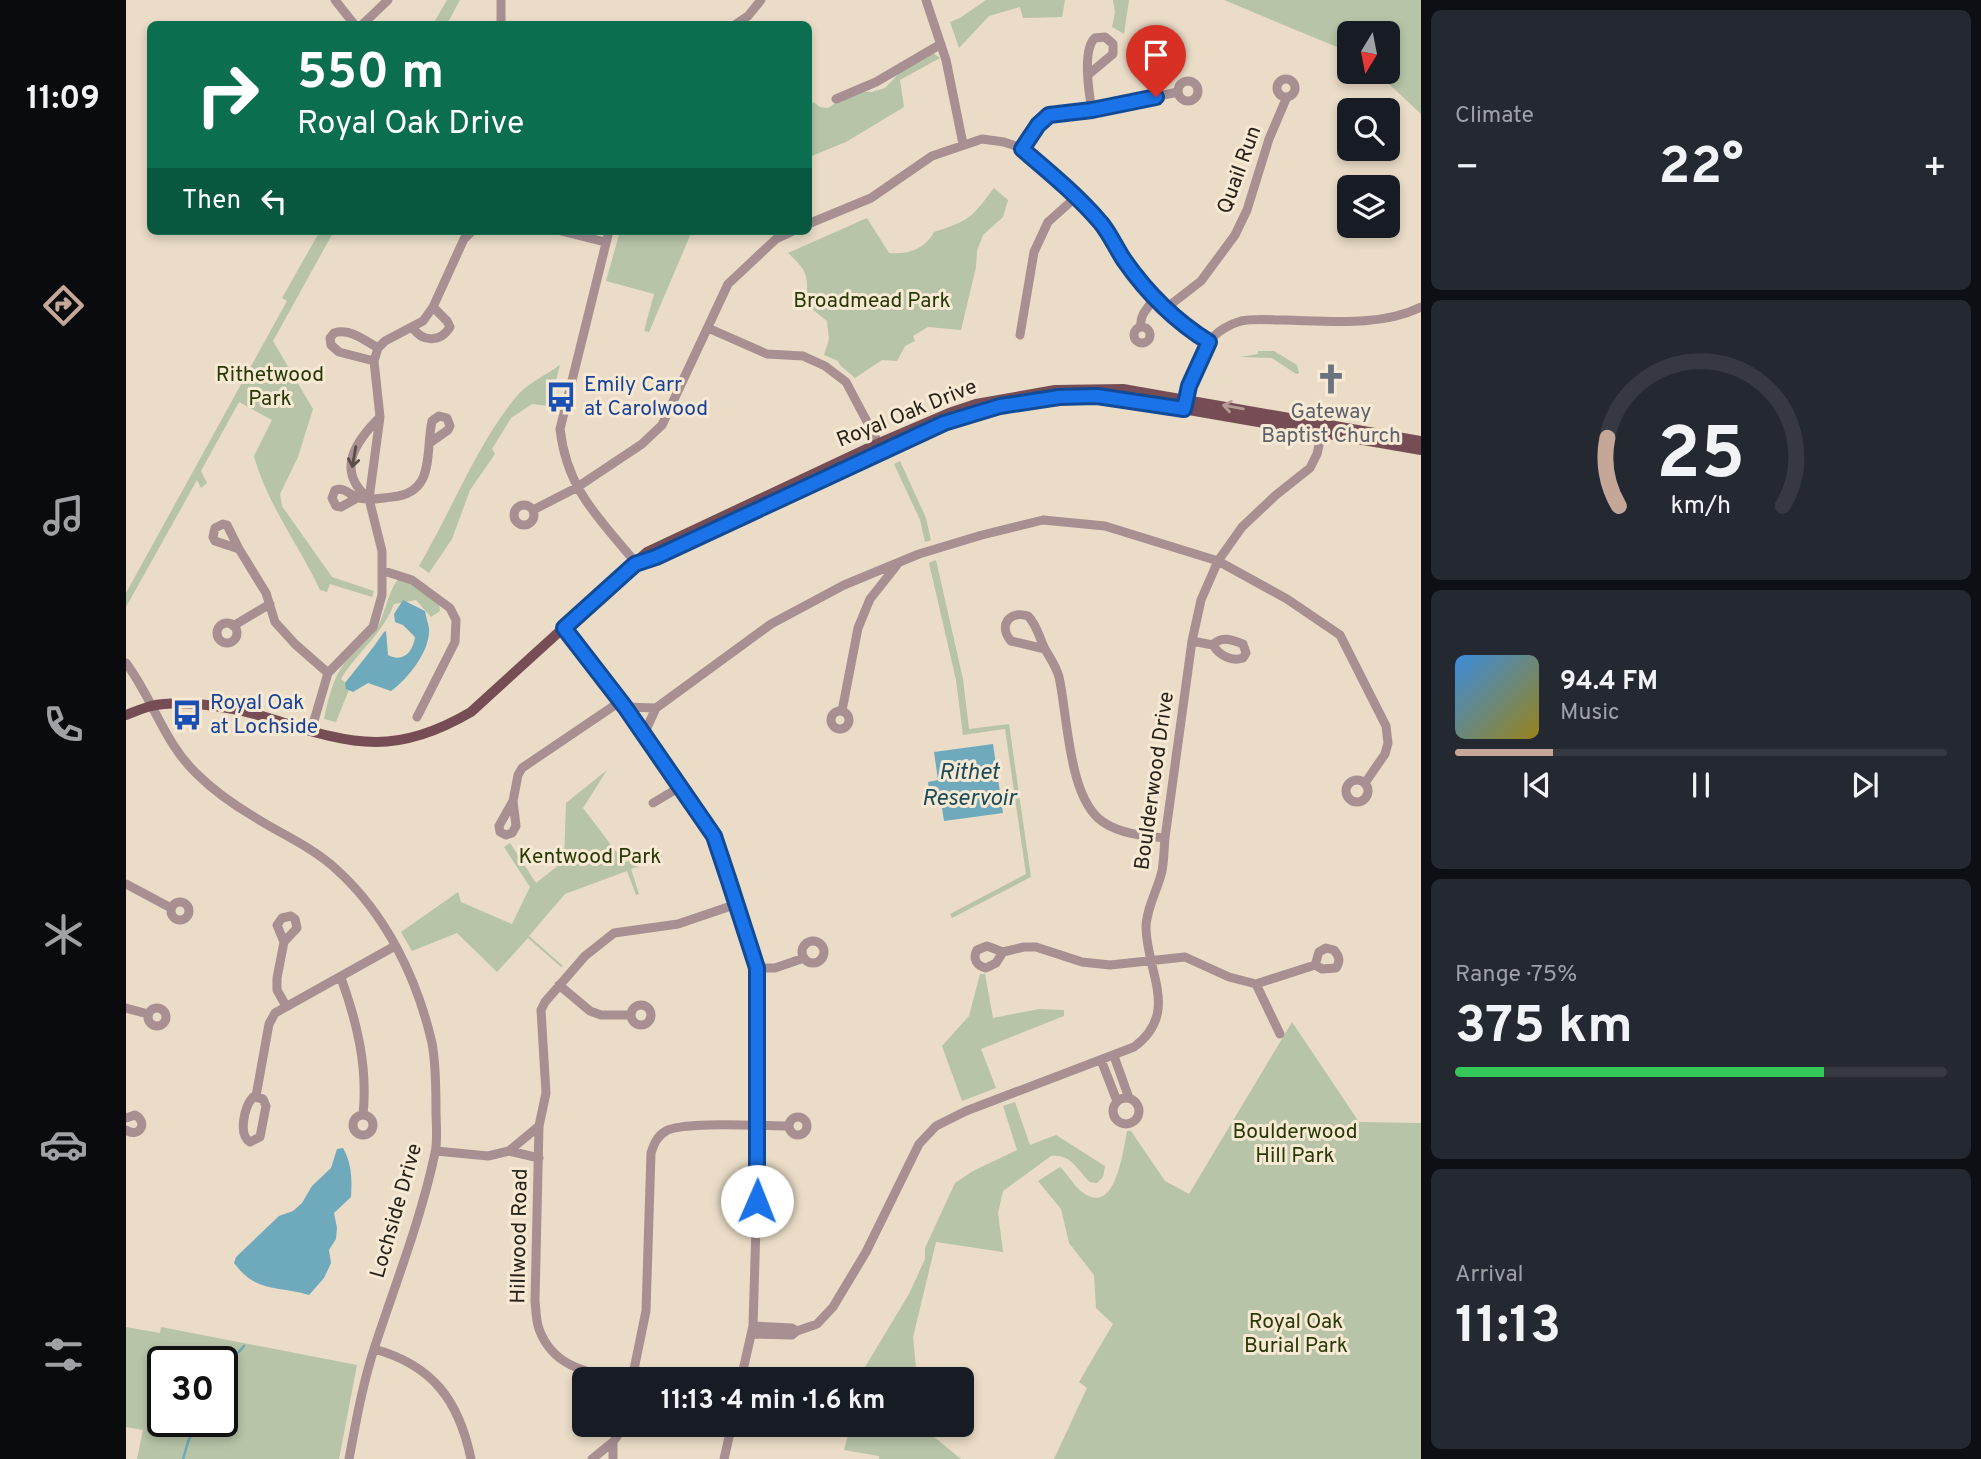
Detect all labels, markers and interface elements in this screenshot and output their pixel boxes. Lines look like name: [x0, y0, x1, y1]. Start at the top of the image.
north arrow: [1337, 21, 1400, 84]
map controls: [1337, 21, 1400, 238]
pin: [1126, 25, 1186, 97]
icon: arrive: [1137, 36, 1175, 74]
text: 550 m: [297, 44, 444, 106]
icon: right: [182, 49, 273, 140]
text: 11:09: [26, 80, 100, 120]
button: search: [1337, 98, 1400, 161]
text: Climate: [1455, 102, 1534, 131]
text: Royal Oak Drive: [297, 105, 524, 145]
street label: Quail Run: [1212, 122, 1268, 218]
text: 22°: [1658, 136, 1744, 202]
text: −: [1455, 145, 1480, 194]
text: +: [1922, 145, 1947, 194]
button: layers: [1337, 175, 1400, 238]
icon: left: [255, 182, 293, 220]
text: Then: [182, 185, 241, 218]
icon: directions: [39, 281, 88, 330]
park label: Broadmead Park: [793, 288, 951, 315]
park label: Rithetwood Park: [216, 362, 324, 413]
church icon: Gateway Baptist Church: [1314, 362, 1348, 396]
place label: Emily Carr at Carolwood: [584, 372, 708, 423]
street label: Royal Oak Drive: [833, 374, 981, 454]
bus stop icon: Emily Carr at Carolwood: [544, 380, 578, 414]
place label: Gateway Baptist Church: [1261, 399, 1401, 450]
one-way arrow: [1222, 400, 1245, 413]
text: 25: [1657, 412, 1746, 504]
one-way arrow: [347, 445, 360, 467]
text: km/h: [1671, 490, 1731, 522]
icon: music: [39, 491, 88, 540]
text: 94.4 FM: [1560, 666, 1658, 699]
place label: Royal Oak at Lochside: [210, 690, 318, 741]
street label: Boulderwood Drive: [1129, 690, 1181, 872]
bus stop icon: Royal Oak at Lochside: [170, 698, 204, 732]
text: Music: [1560, 699, 1620, 728]
icon: phone: [39, 700, 88, 749]
water label: Rithet Reservoir: [922, 759, 1019, 814]
icon: previous: [1518, 766, 1556, 804]
icon: pause: [1682, 766, 1720, 804]
icon: next: [1846, 766, 1884, 804]
park label: Kentwood Park: [519, 844, 661, 871]
icon: climate: [39, 910, 88, 959]
text: Range · 75%: [1455, 961, 1577, 990]
text: 375 km: [1455, 995, 1633, 1061]
park label: Boulderwood Hill Park: [1232, 1119, 1358, 1170]
icon: car: [39, 1120, 88, 1169]
street label: Lochside Drive: [365, 1140, 429, 1282]
position arrow: [720, 1164, 794, 1238]
street label: Hillwood Road: [505, 1168, 535, 1304]
text: Arrival: [1455, 1261, 1524, 1290]
text: 11:13: [1455, 1295, 1561, 1361]
park label: Royal Oak Burial Park: [1244, 1309, 1348, 1360]
icon: filters: [39, 1330, 88, 1379]
speed limit sign: 30: [147, 1346, 238, 1437]
text: 11:13 · 4 min · 1.6 km: [661, 1385, 885, 1418]

